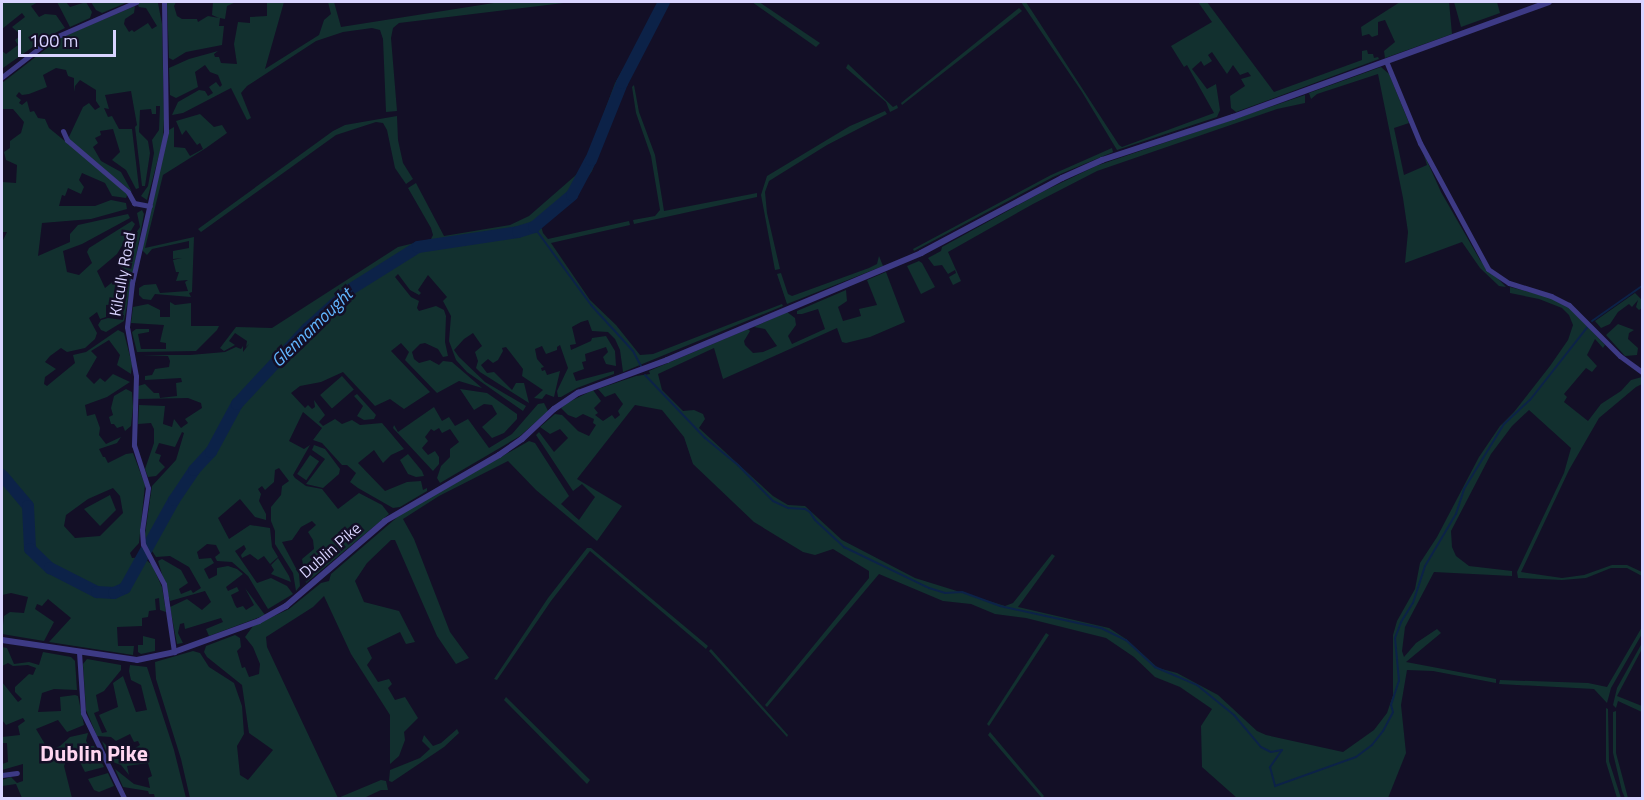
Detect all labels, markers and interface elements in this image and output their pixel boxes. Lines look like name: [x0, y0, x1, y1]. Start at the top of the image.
scale bar: [21, 18, 118, 56]
text: 100 m: [29, 27, 78, 54]
street label: Kilcully Road: [105, 230, 139, 318]
water label: Glennamought: [267, 284, 357, 372]
street label: Dublin Pike: [295, 518, 365, 582]
district label: Dublin Pike: [40, 741, 148, 767]

